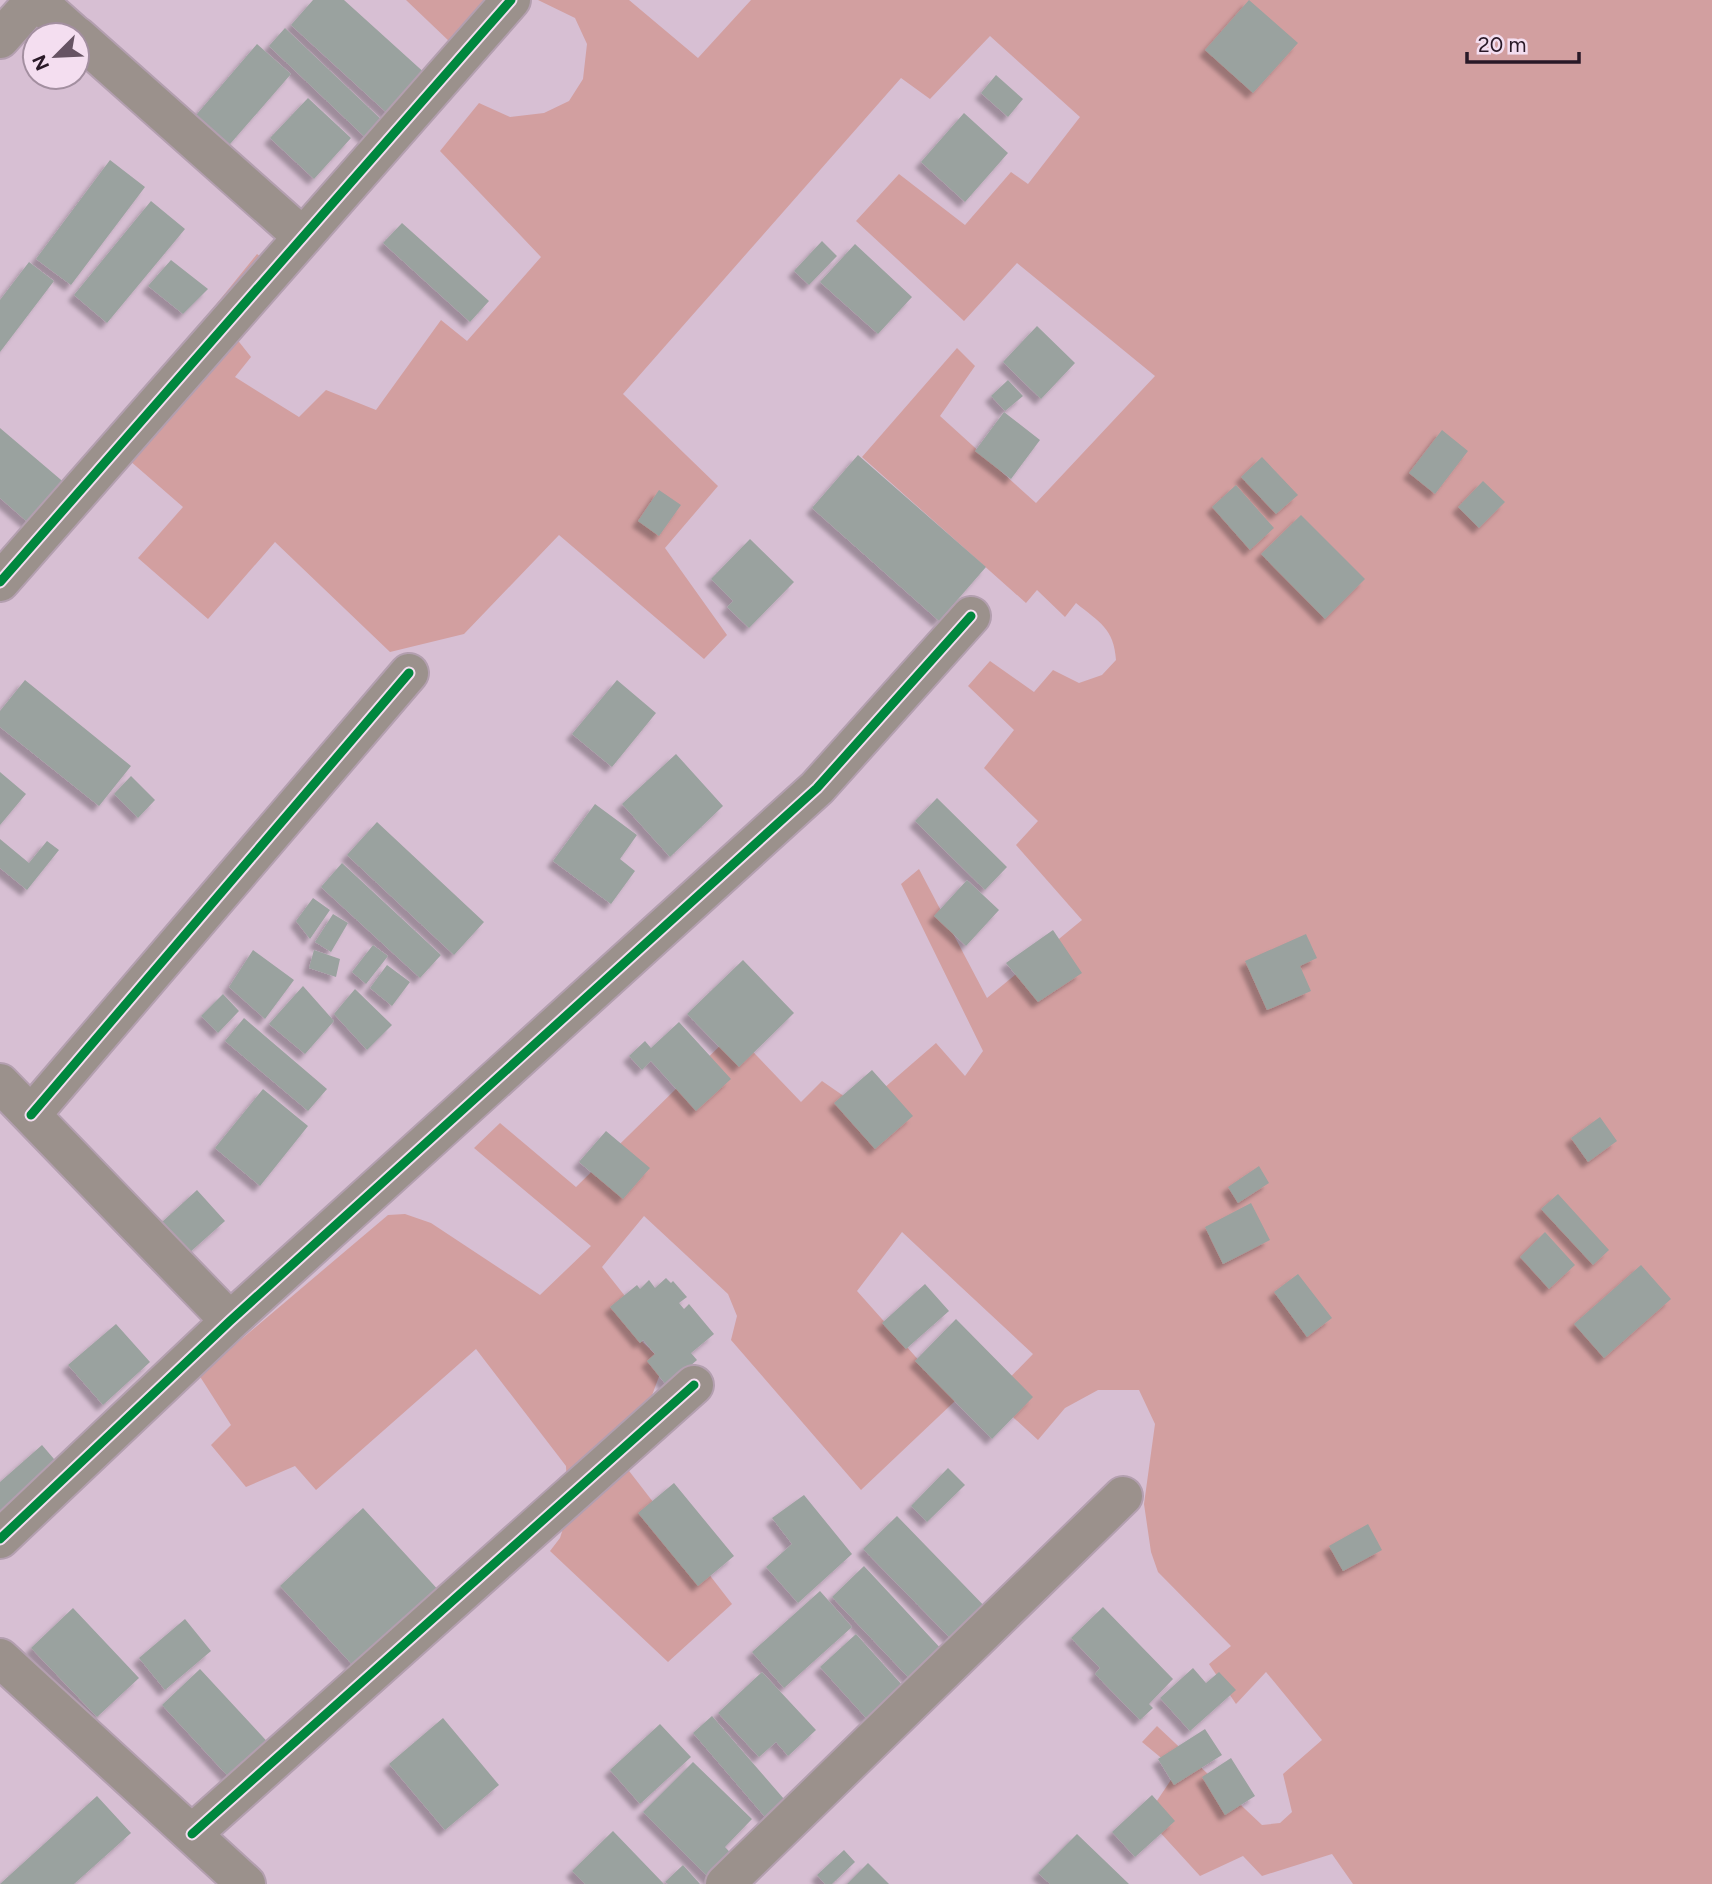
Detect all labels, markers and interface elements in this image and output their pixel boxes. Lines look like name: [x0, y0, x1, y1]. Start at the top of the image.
north arrow: [21, 21, 91, 91]
scale bar: [1467, 21, 1579, 65]
text: 20 m: [1478, 32, 1526, 57]
text: N: [27, 51, 54, 74]

